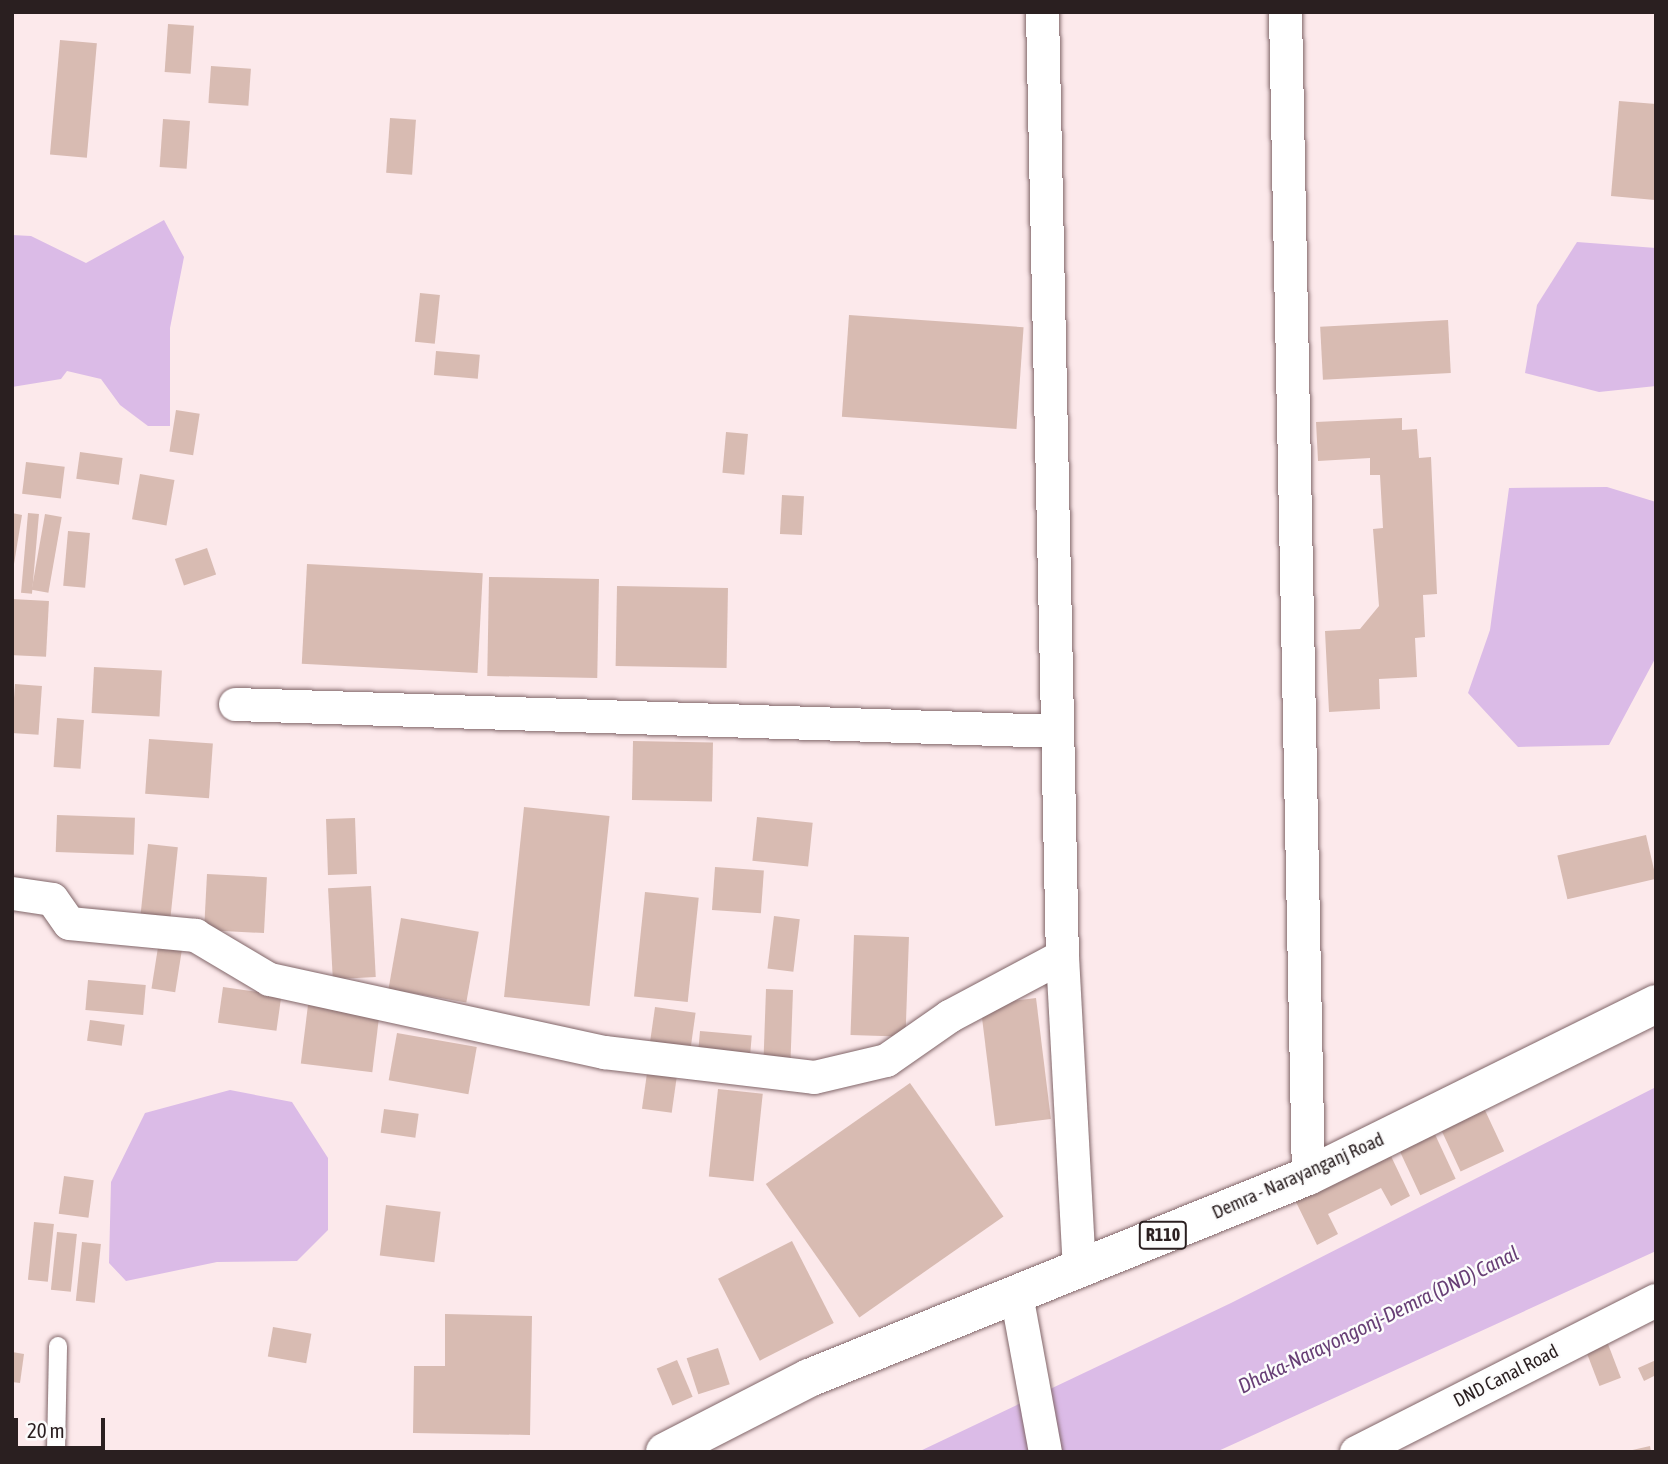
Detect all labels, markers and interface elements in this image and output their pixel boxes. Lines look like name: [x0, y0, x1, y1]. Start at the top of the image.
street label: Demra - Narayanganj Road: [1208, 1128, 1388, 1224]
road number: R110: [1138, 1220, 1188, 1250]
water label: Dhaka-Narayongonj-Demra (DND) Canal: [1233, 1240, 1523, 1398]
street label: DND Canal Road: [1450, 1340, 1562, 1412]
scale bar: [18, 1404, 108, 1448]
text: 20 m: [27, 1418, 65, 1442]

